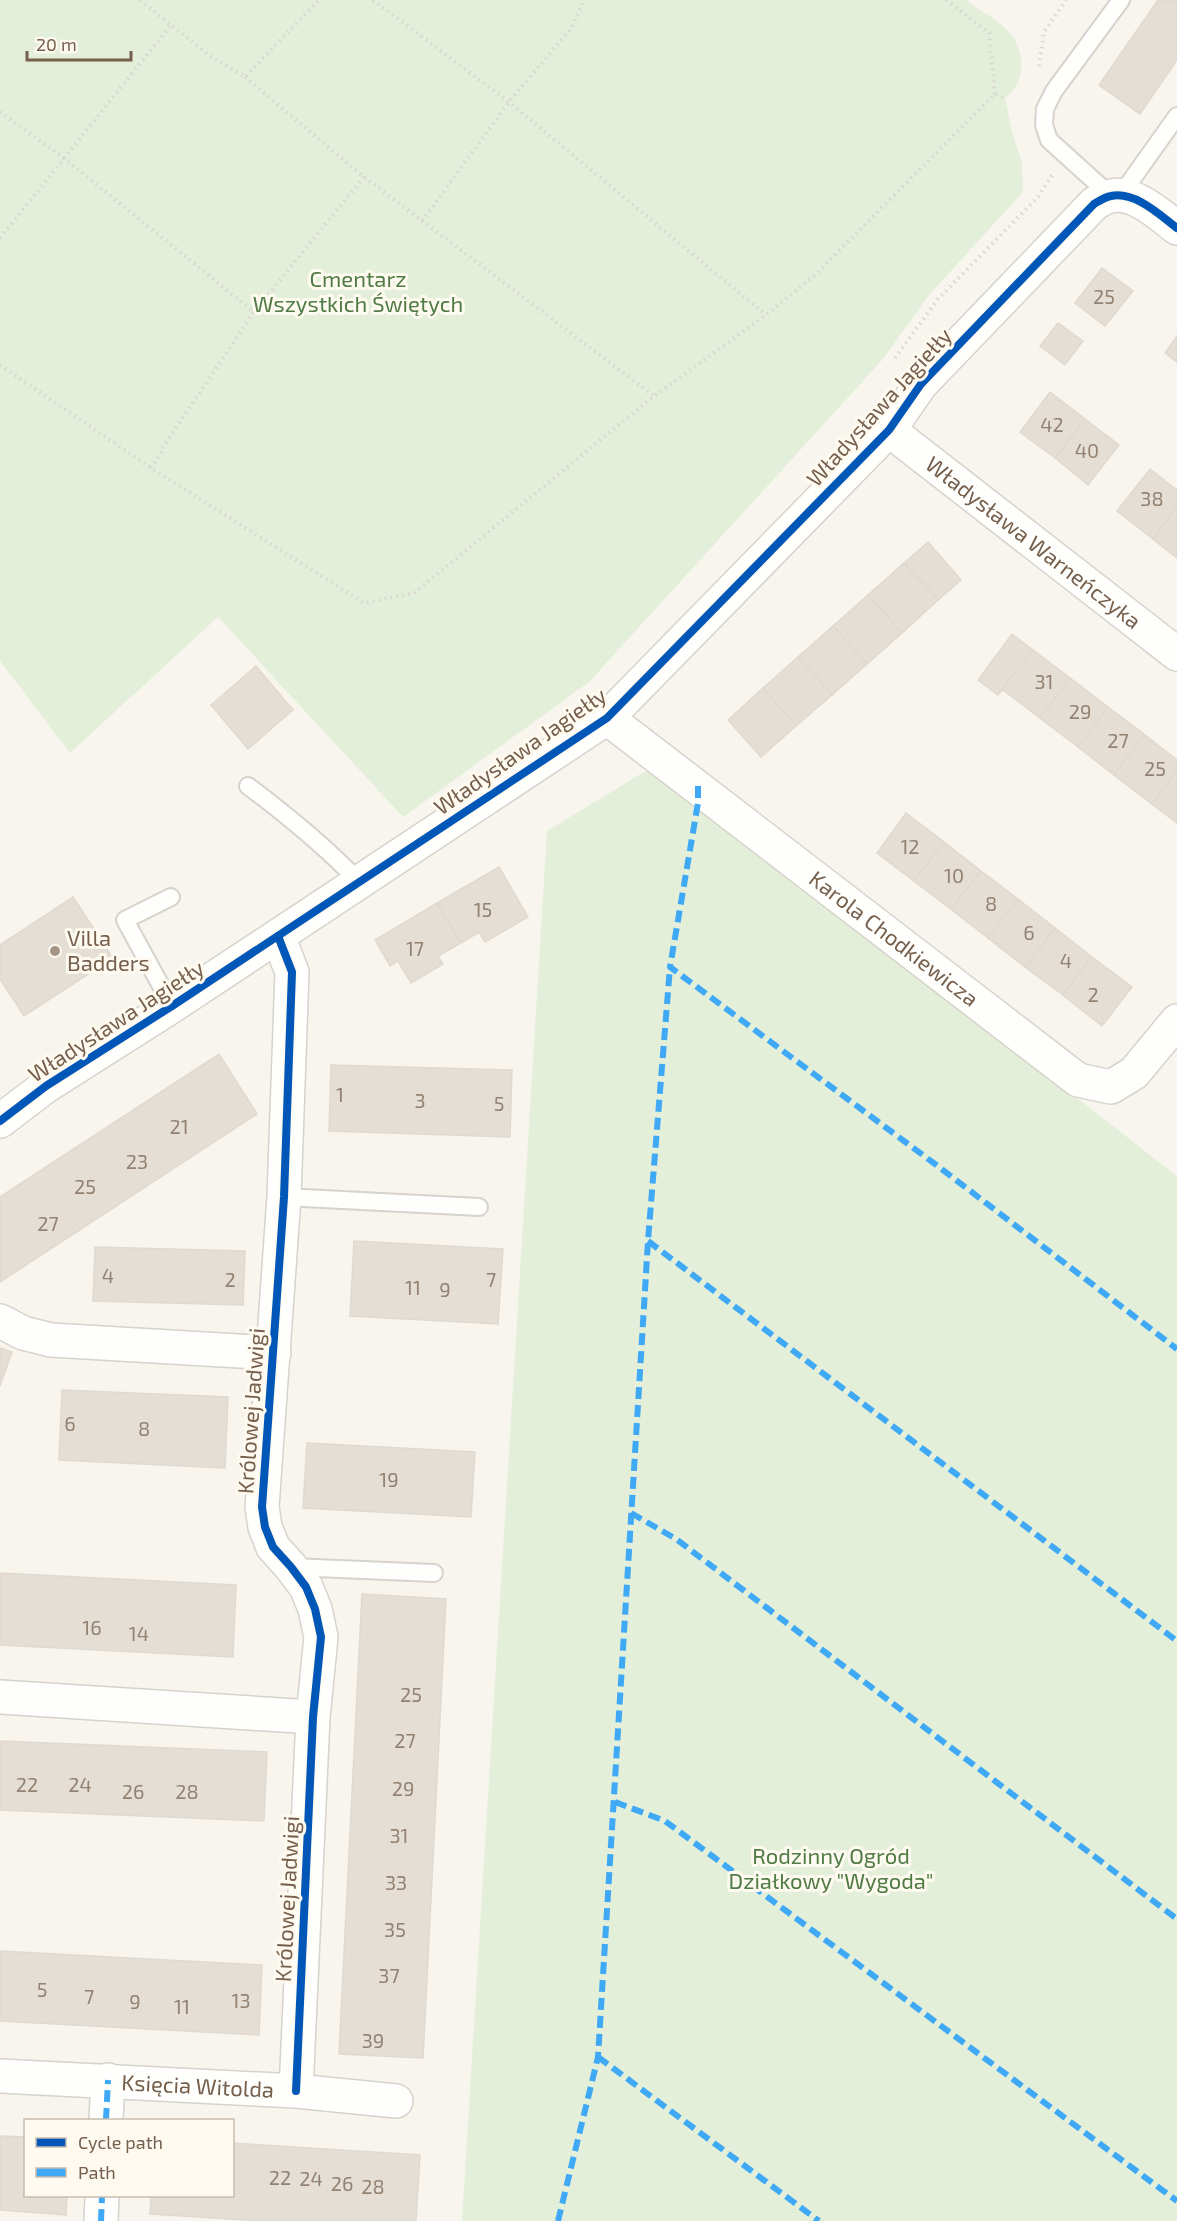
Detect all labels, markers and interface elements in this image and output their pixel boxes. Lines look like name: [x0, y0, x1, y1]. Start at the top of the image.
scale bar: [27, 24, 130, 62]
text: 20 m: [36, 33, 77, 55]
park label: Cmentarz Wszystkich Świętych: [253, 265, 463, 316]
house number: 25: [1093, 284, 1115, 308]
street label: Władysława Jagiełły: [800, 322, 956, 491]
house number: 42: [1040, 412, 1064, 436]
house number: 40: [1075, 438, 1099, 462]
street label: Władysława Warneńczyka: [921, 450, 1147, 633]
house number: 38: [1140, 486, 1164, 510]
house number: 31: [1034, 669, 1054, 693]
street label: Władysława Jagiełły: [428, 681, 611, 819]
house number: 29: [1069, 699, 1091, 723]
house number: 27: [1107, 728, 1129, 752]
house number: 25: [1144, 756, 1166, 780]
house number: 12: [900, 834, 920, 858]
house number: 10: [944, 863, 964, 887]
street label: Karola Chodkiewicza: [805, 865, 984, 1011]
house number: 8: [985, 891, 997, 915]
house number: 15: [474, 897, 492, 921]
house number: 6: [1023, 920, 1035, 944]
place label: Villa Badders: [67, 924, 150, 975]
house number: 17: [406, 936, 424, 960]
marker: Villa Badders: [48, 944, 62, 958]
house number: 4: [1060, 948, 1072, 972]
street label: Władysława Jagiełły: [23, 953, 208, 1087]
house number: 2: [1087, 982, 1099, 1006]
house number: 1: [336, 1082, 344, 1106]
house number: 3: [414, 1088, 426, 1112]
house number: 5: [494, 1091, 504, 1115]
house number: 21: [169, 1114, 189, 1138]
house number: 23: [126, 1149, 148, 1173]
house number: 25: [74, 1174, 96, 1198]
house number: 27: [37, 1211, 59, 1235]
house number: 4: [102, 1263, 114, 1287]
house number: 2: [224, 1267, 236, 1291]
house number: 7: [486, 1267, 496, 1291]
house number: 11: [405, 1275, 421, 1299]
house number: 9: [439, 1277, 451, 1301]
street label: Królowej Jadwigi: [231, 1327, 270, 1495]
house number: 6: [64, 1411, 76, 1435]
house number: 8: [138, 1416, 150, 1440]
house number: 19: [379, 1467, 399, 1491]
house number: 16: [82, 1615, 102, 1639]
house number: 14: [129, 1621, 149, 1645]
house number: 25: [400, 1682, 422, 1706]
house number: 27: [394, 1728, 416, 1752]
house number: 22: [16, 1772, 38, 1796]
house number: 24: [68, 1772, 92, 1796]
house number: 29: [392, 1776, 414, 1800]
house number: 26: [122, 1779, 144, 1803]
house number: 28: [175, 1779, 199, 1803]
street label: Królowej Jadwigi: [269, 1815, 304, 1983]
house number: 31: [389, 1823, 409, 1847]
park label: Rodzinny Ogród Działkowy "Wygoda": [729, 1842, 933, 1893]
house number: 33: [385, 1870, 407, 1894]
house number: 35: [384, 1917, 406, 1941]
house number: 37: [378, 1963, 400, 1987]
house number: 5: [37, 1977, 47, 2001]
house number: 7: [84, 1984, 94, 2008]
house number: 13: [231, 1988, 251, 2012]
house number: 9: [129, 1989, 141, 2013]
house number: 11: [174, 1994, 190, 2018]
house number: 39: [362, 2028, 384, 2052]
street label: Księcia Witolda: [121, 2068, 275, 2102]
legend: [24, 2119, 234, 2197]
text: Cycle path: [78, 2131, 163, 2153]
text: Path: [78, 2161, 116, 2183]
house number: 22: [269, 2165, 291, 2189]
house number: 24: [299, 2166, 323, 2190]
house number: 26: [331, 2171, 353, 2195]
house number: 28: [361, 2174, 385, 2198]

